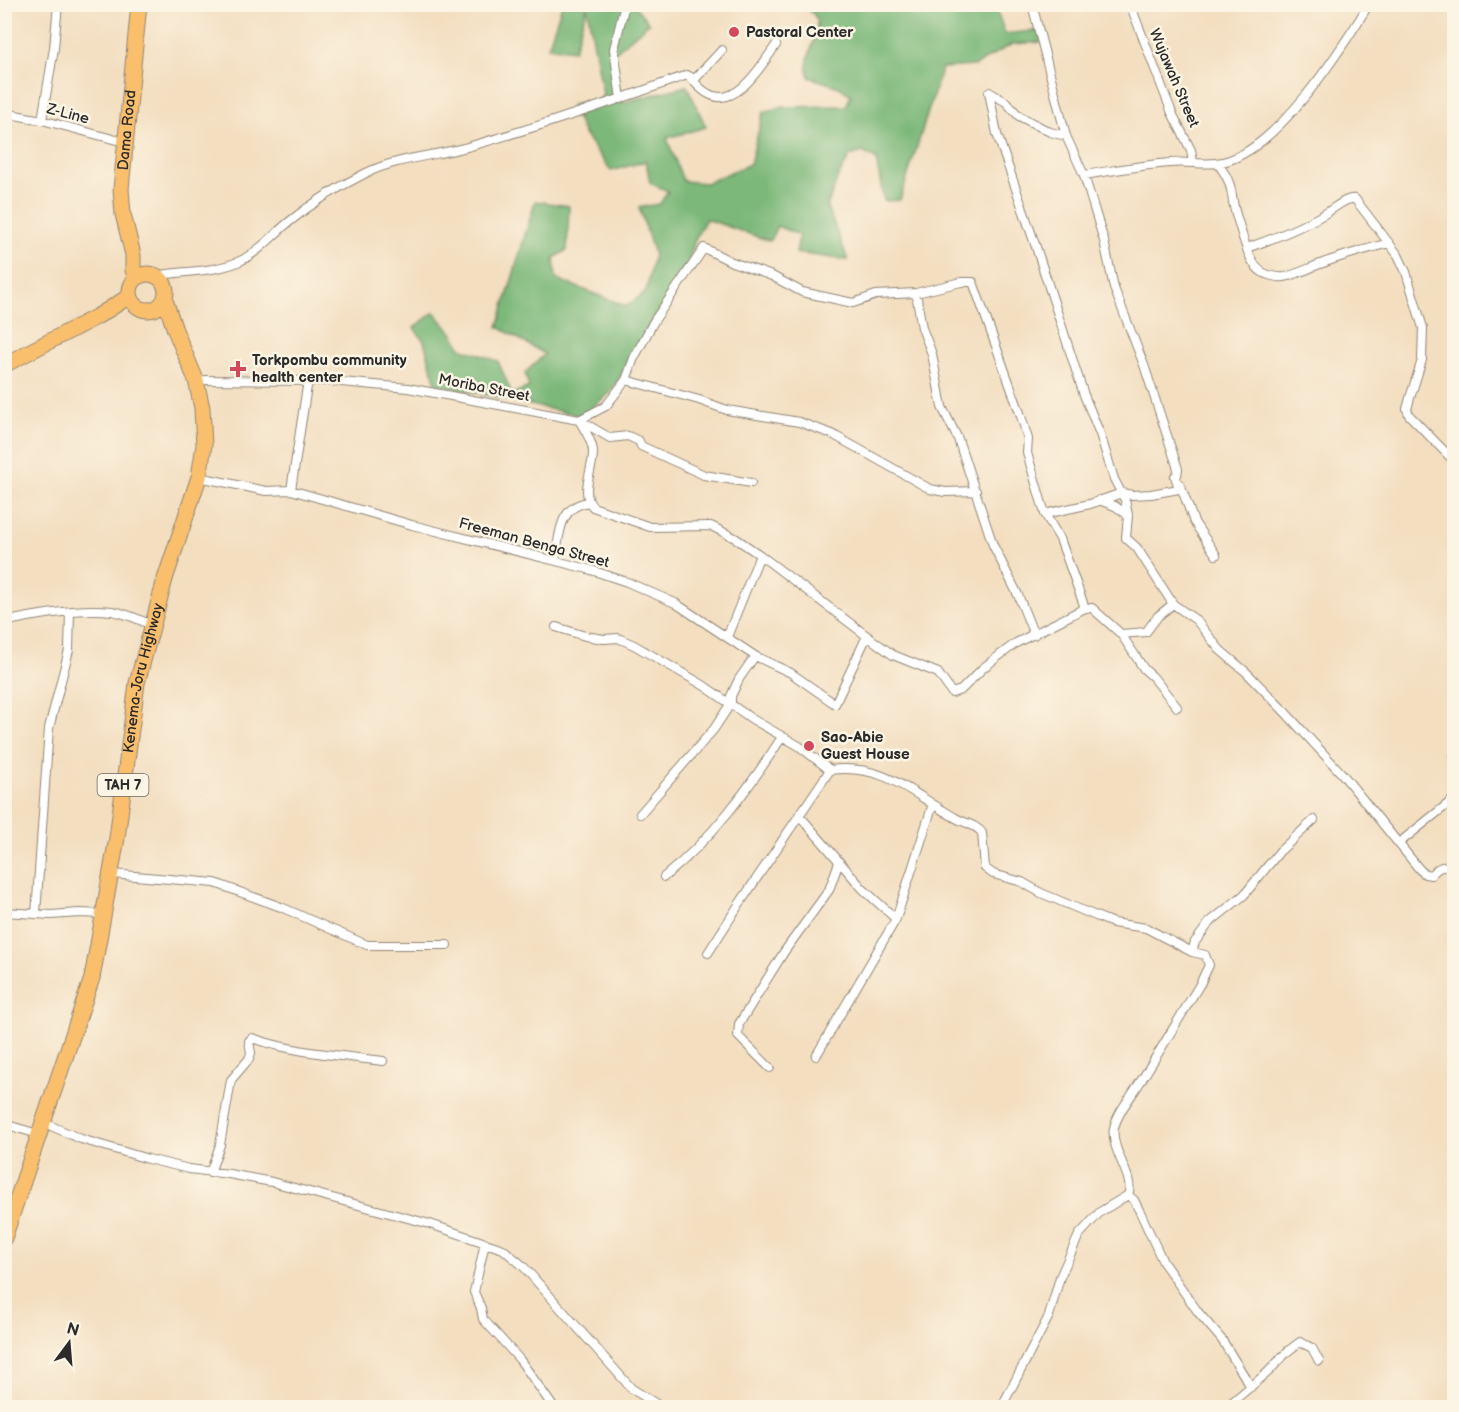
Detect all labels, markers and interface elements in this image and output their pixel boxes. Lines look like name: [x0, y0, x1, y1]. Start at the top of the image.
place label: Pastoral Center: [746, 23, 854, 42]
marker: Pastoral Center: [727, 25, 741, 39]
street label: Wujawah Street: [1145, 26, 1203, 131]
street label: Dama Road: [113, 89, 140, 171]
street label: Z-Line: [44, 99, 91, 129]
place label: Torkpombu community health center: [252, 351, 407, 387]
marker: Torkpombu community health center: [229, 360, 247, 378]
street label: Moriba Street: [437, 370, 531, 406]
street label: Freeman Benga Street: [457, 514, 612, 572]
street label: Kenema-Joru Highway: [119, 601, 168, 754]
place label: Sao-Abie Guest House: [821, 728, 910, 764]
marker: Sao-Abie Guest House: [802, 739, 816, 753]
road number: TAH 7: [98, 774, 148, 796]
north arrow: [39, 1313, 99, 1373]
text: N: [64, 1319, 81, 1341]

